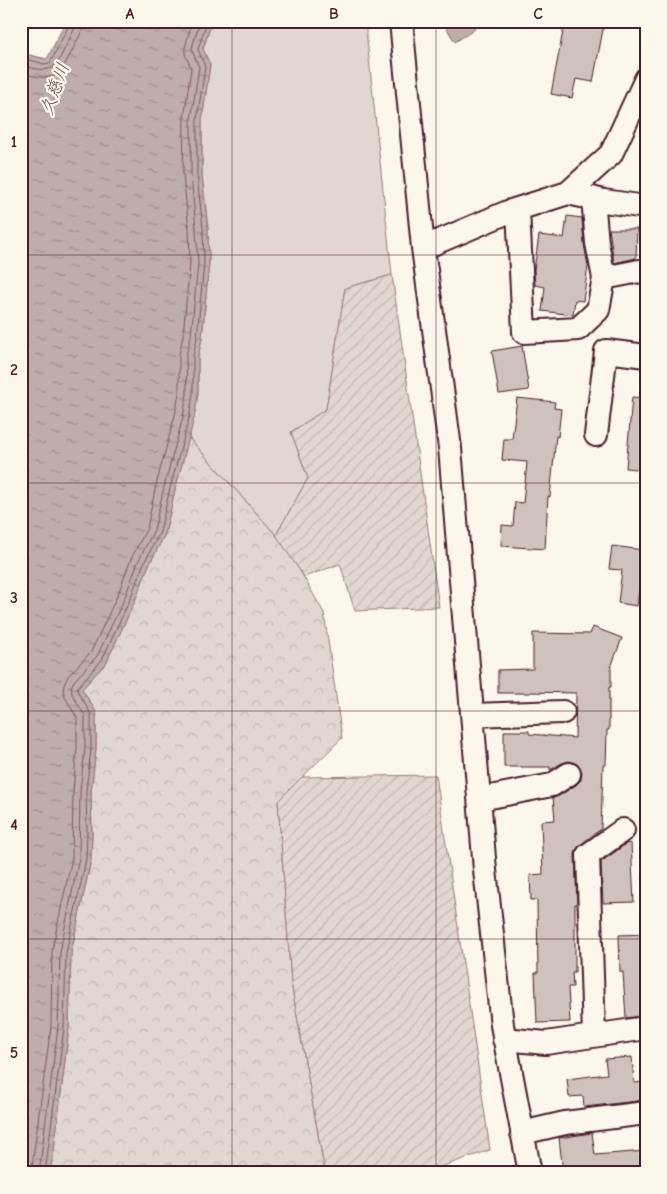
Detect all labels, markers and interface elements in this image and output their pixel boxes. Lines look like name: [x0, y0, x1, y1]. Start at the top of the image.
text: A: [126, 5, 135, 23]
text: B: [329, 5, 339, 23]
text: C: [533, 5, 543, 23]
water label: 久慈川: [36, 60, 74, 118]
text: 1: [11, 133, 17, 151]
text: 2: [10, 361, 18, 379]
text: 3: [10, 589, 18, 607]
text: 4: [10, 816, 18, 834]
text: 5: [10, 1044, 18, 1062]

